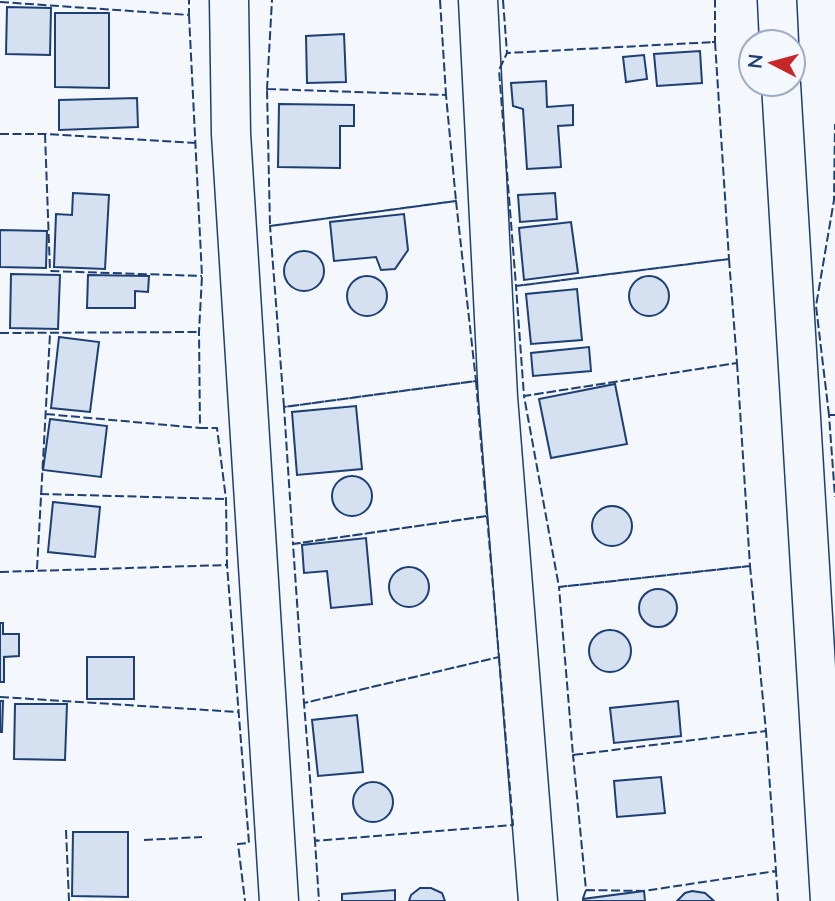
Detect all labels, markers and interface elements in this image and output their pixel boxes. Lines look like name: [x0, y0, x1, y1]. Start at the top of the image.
north arrow: [737, 28, 807, 98]
text: N: [742, 53, 767, 70]

